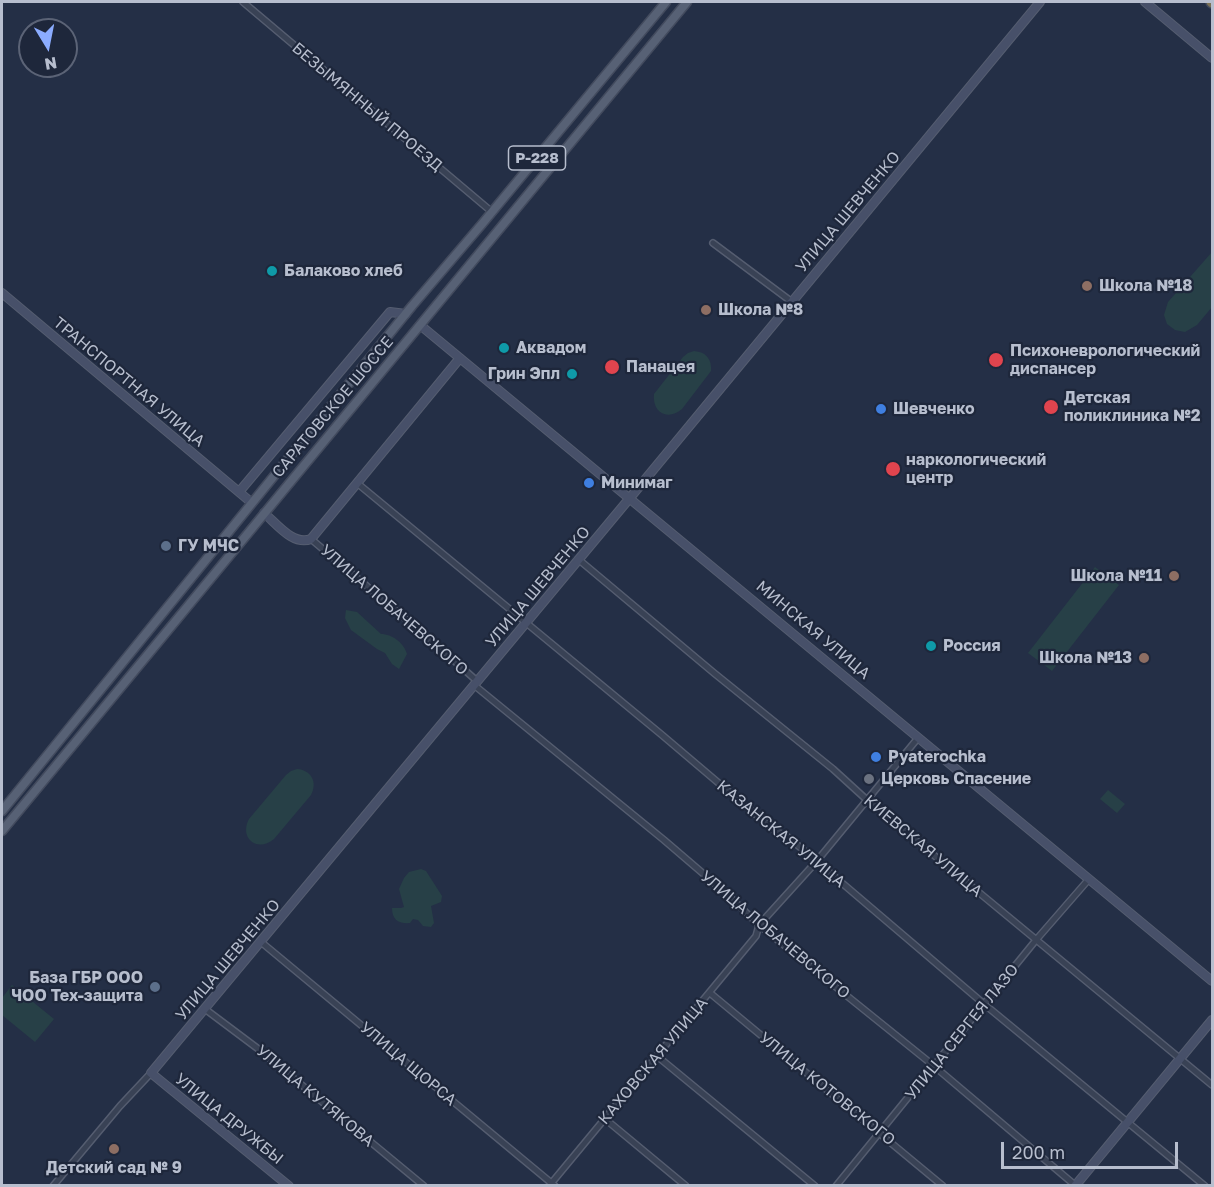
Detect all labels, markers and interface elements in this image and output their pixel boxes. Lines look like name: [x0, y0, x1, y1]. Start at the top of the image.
north arrow: [18, 18, 78, 78]
street label: БЕЗЫМЯННЫЙ ПРОЕЗД: [288, 39, 446, 175]
text: N: [43, 53, 59, 75]
road number: Р-228: [508, 146, 566, 170]
street label: УЛИЦА ШЕВЧЕНКО: [792, 148, 904, 276]
place label: Балаково хлеб: [284, 261, 403, 281]
marker: Балаково хлеб: [265, 264, 279, 278]
place label: Школа №18: [1099, 276, 1192, 296]
marker: Школа №18: [1080, 279, 1094, 293]
place label: Школа №8: [718, 300, 803, 320]
marker: Школа №8: [699, 303, 713, 317]
street label: ТРАНСПОРТНАЯ УЛИЦА: [49, 313, 209, 451]
street label: САРАТОВСКОЕ ШОССЕ: [268, 333, 398, 481]
place label: Аквадом: [516, 338, 586, 358]
marker: Аквадом: [497, 341, 511, 355]
place label: Психоневрологический диспансер: [1010, 341, 1200, 379]
marker: Психоневрологический диспансер: [987, 351, 1005, 369]
place label: Панацея: [626, 357, 695, 377]
marker: Панацея: [603, 358, 621, 376]
place label: Грин Эпл: [488, 364, 560, 384]
marker: Грин Эпл: [565, 367, 579, 381]
place label: Детская поликлиника №2: [1064, 388, 1201, 426]
marker: Детская поликлиника №2: [1042, 398, 1060, 416]
place label: Шевченко: [893, 399, 975, 419]
marker: Шевченко: [874, 402, 888, 416]
place label: наркологический центр: [906, 450, 1046, 488]
marker: наркологический центр: [884, 460, 902, 478]
place label: Минимаг: [601, 473, 673, 493]
marker: Минимаг: [582, 476, 596, 490]
street label: УЛИЦА ШЕВЧЕНКО: [482, 523, 594, 651]
place label: ГУ МЧС: [178, 536, 239, 556]
marker: ГУ МЧС: [159, 539, 173, 553]
street label: УЛИЦА ЛОБАЧЕВСКОГО: [316, 541, 472, 679]
place label: Школа №11: [1071, 566, 1162, 586]
marker: Школа №11: [1167, 569, 1181, 583]
street label: МИНСКАЯ УЛИЦА: [752, 577, 874, 683]
place label: Россия: [943, 636, 1001, 656]
marker: Россия: [924, 639, 938, 653]
place label: Школа №13: [1039, 648, 1132, 668]
marker: Школа №13: [1137, 651, 1151, 665]
place label: Pyaterochka: [888, 747, 986, 767]
marker: Pyaterochka: [869, 750, 883, 764]
place label: Церковь Спасение: [881, 769, 1031, 789]
marker: Церковь Спасение: [862, 772, 876, 786]
street label: КАЗАНСКАЯ УЛИЦА: [713, 776, 849, 892]
street label: КИЕВСКАЯ УЛИЦА: [860, 791, 986, 901]
street label: УЛИЦА ЛОБАЧЕВСКОГО: [696, 867, 854, 1003]
street label: УЛИЦА ШЕВЧЕНКО: [172, 896, 284, 1024]
street label: УЛИЦА СЕРГЕЯ ЛАЗО: [901, 960, 1023, 1104]
place label: База ГБР ООО ЧОО Тех-защита: [11, 968, 143, 1006]
marker: База ГБР ООО ЧОО Тех-защита: [148, 980, 162, 994]
street label: КАХОВСКАЯ УЛИЦА: [594, 994, 712, 1128]
street label: УЛИЦА ЩОРСА: [356, 1018, 460, 1110]
street label: УЛИЦА КОТОВСКОГО: [755, 1028, 899, 1150]
street label: УЛИЦА КУТЯКОВА: [252, 1041, 378, 1151]
street label: УЛИЦА ДРУЖБЫ: [171, 1069, 287, 1169]
scale bar: [1004, 1130, 1181, 1168]
text: 200 m: [1012, 1141, 1065, 1163]
marker: Детский сад № 9: [107, 1142, 121, 1156]
place label: Детский сад № 9: [46, 1158, 182, 1178]

